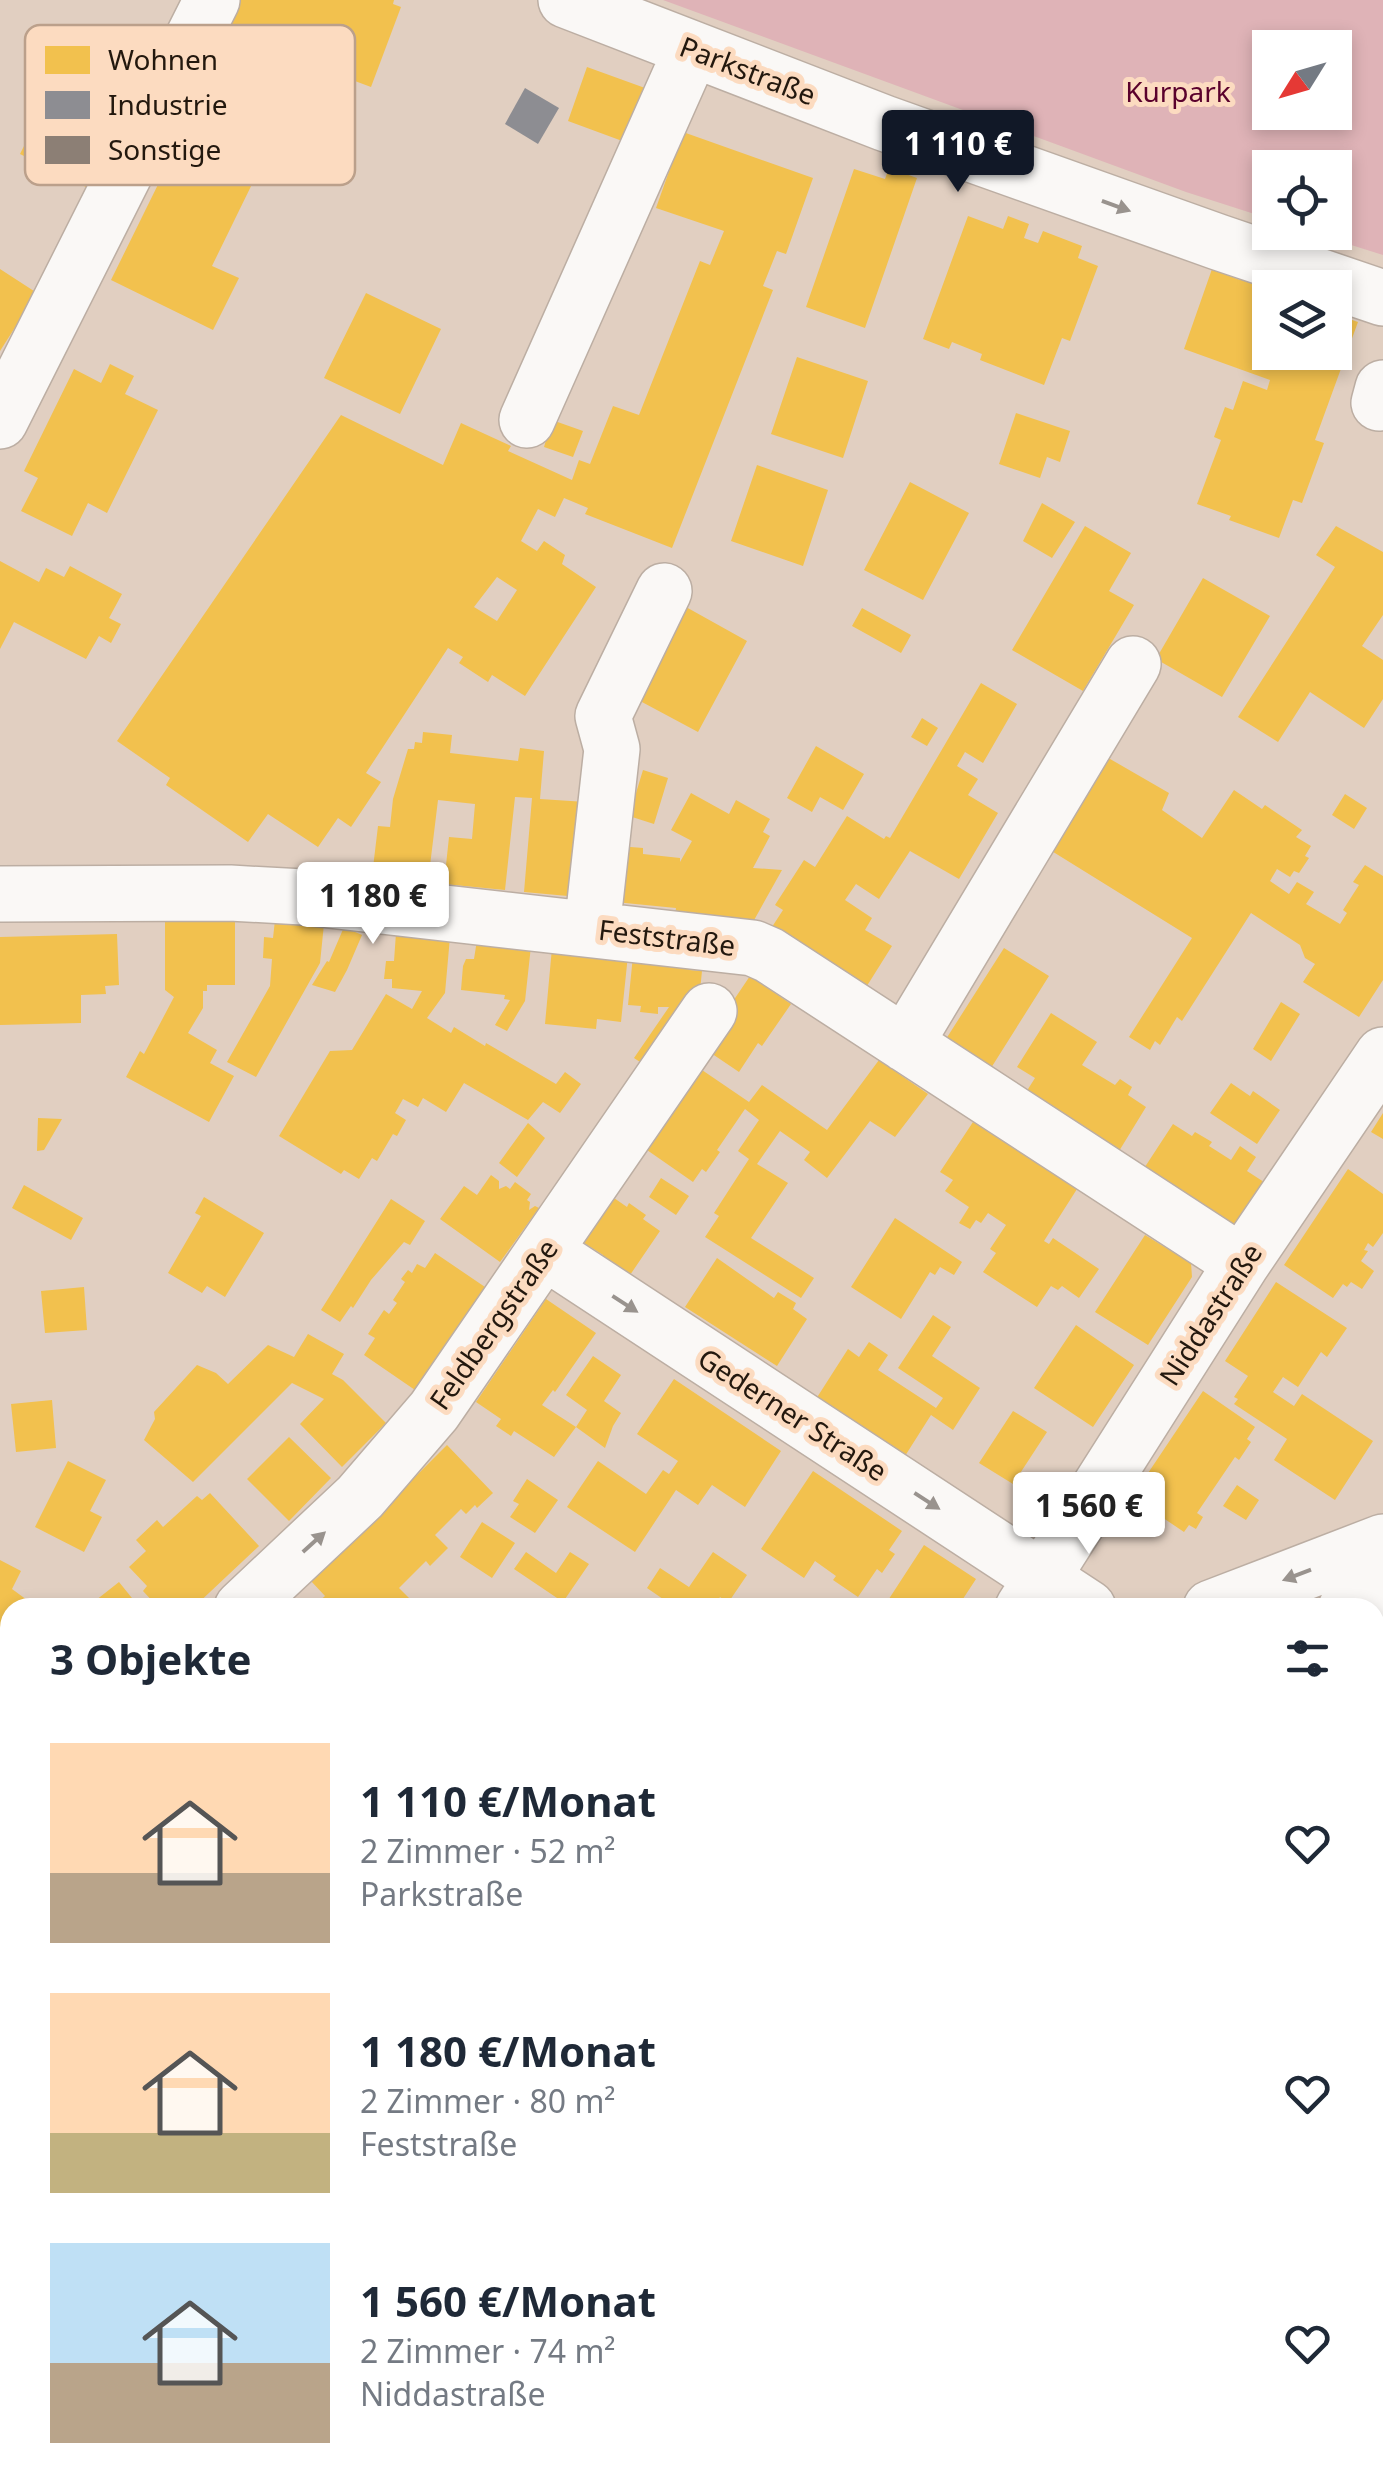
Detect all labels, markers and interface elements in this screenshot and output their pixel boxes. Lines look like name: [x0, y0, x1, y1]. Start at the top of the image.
legend: [25, 25, 355, 185]
street label: Parkstraße: [675, 27, 821, 113]
north arrow: [1252, 30, 1352, 130]
map controls: [1252, 30, 1352, 370]
text: Wohnen: [108, 40, 218, 78]
park label: Kurpark: [1125, 72, 1231, 110]
text: Industrie: [108, 85, 227, 123]
pin: 1 110 €: [866, 110, 1050, 195]
text: 1 110 €: [904, 121, 1012, 164]
text: Sonstige: [108, 130, 221, 168]
button: locate: [1252, 150, 1352, 250]
one-way arrow: [1101, 199, 1131, 214]
button: layers: [1252, 270, 1352, 370]
pin: 1 180 €: [281, 862, 465, 947]
text: 1 180 €: [319, 873, 427, 916]
street label: Feststraße: [596, 910, 738, 964]
street label: Feldbergstraße: [420, 1231, 566, 1417]
street label: Niddastraße: [1150, 1236, 1270, 1392]
one-way arrow: [612, 1295, 639, 1313]
street label: Gederner Straße: [691, 1339, 895, 1489]
pin: 1 560 €: [997, 1472, 1181, 1557]
text: 1 560 €: [1035, 1483, 1143, 1526]
one-way arrow: [913, 1491, 940, 1510]
one-way arrow: [302, 1531, 326, 1554]
one-way arrow: [1282, 1568, 1312, 1583]
text: 3 Objekte: [50, 1630, 252, 1687]
icon: filters: [1280, 1631, 1335, 1686]
text: 1 110 €/Monat: [360, 1772, 656, 1829]
icon: home: [130, 1783, 250, 1903]
icon: heart: [1280, 1816, 1335, 1871]
text: 2 Zimmer · 52 m²: [360, 1829, 616, 1872]
text: Parkstraße: [360, 1872, 523, 1915]
text: 1 180 €/Monat: [360, 2022, 656, 2079]
icon: home: [130, 2033, 250, 2153]
icon: heart: [1280, 2066, 1335, 2121]
text: 2 Zimmer · 80 m²: [360, 2079, 616, 2122]
text: Feststraße: [360, 2122, 517, 2165]
text: 1 560 €/Monat: [360, 2272, 656, 2329]
icon: home: [130, 2283, 250, 2403]
icon: heart: [1280, 2316, 1335, 2371]
text: 2 Zimmer · 74 m²: [360, 2329, 616, 2372]
text: Niddastraße: [360, 2372, 546, 2415]

